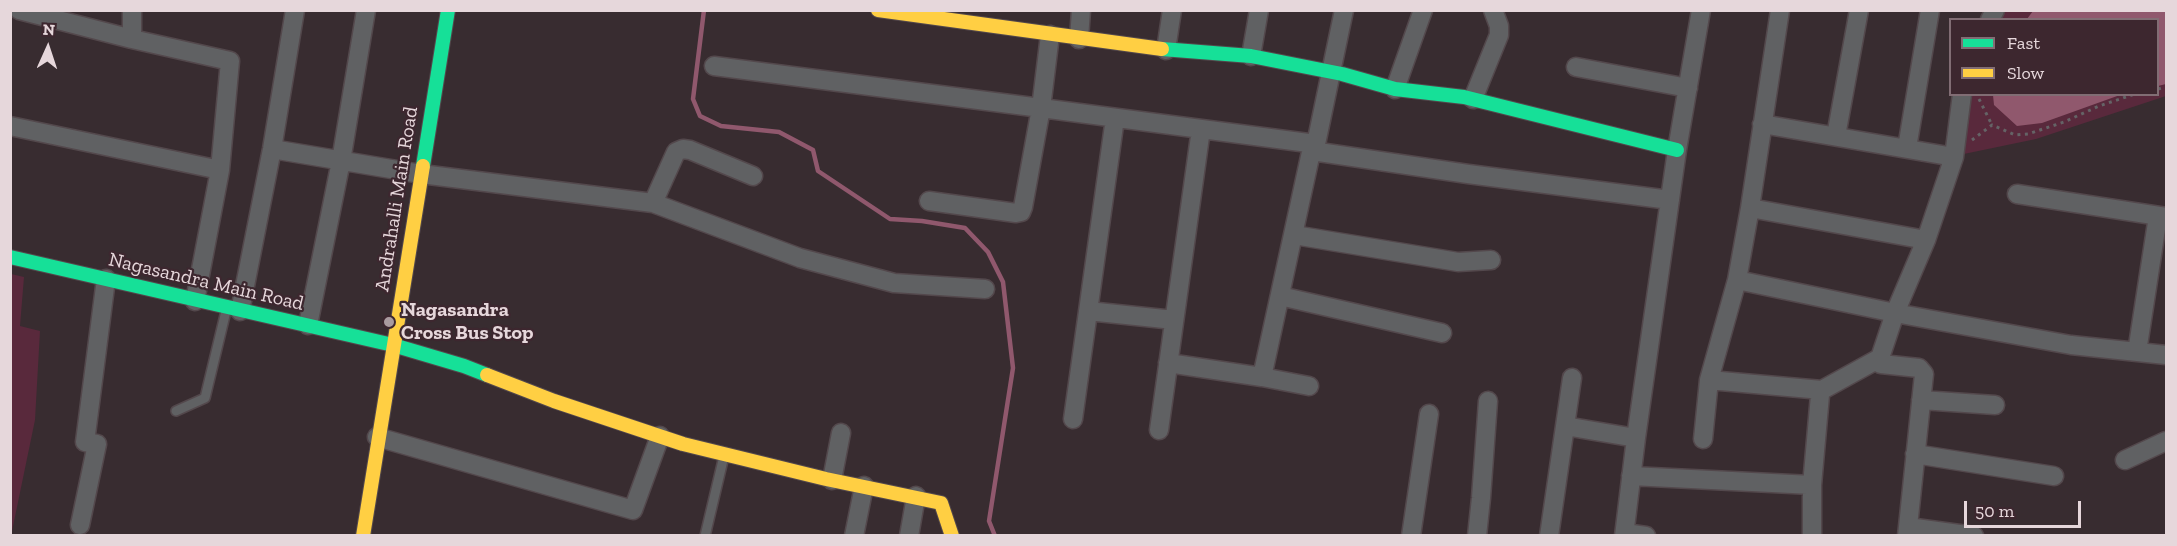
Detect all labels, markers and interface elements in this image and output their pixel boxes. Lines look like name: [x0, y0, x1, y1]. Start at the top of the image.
north arrow: [18, 18, 78, 78]
legend: [1949, 18, 2159, 96]
text: N: [42, 20, 56, 39]
text: Fast: [2007, 32, 2040, 54]
text: Slow: [2007, 62, 2044, 84]
street label: Andrahalli Main Road: [371, 105, 423, 293]
street label: Nagasandra Main Road: [106, 248, 306, 316]
place label: Nagasandra Cross Bus Stop: [401, 298, 533, 345]
marker: Nagasandra Cross Bus Stop: [382, 315, 396, 329]
scale bar: [1967, 489, 2084, 527]
text: 50 m: [1975, 500, 2014, 522]

